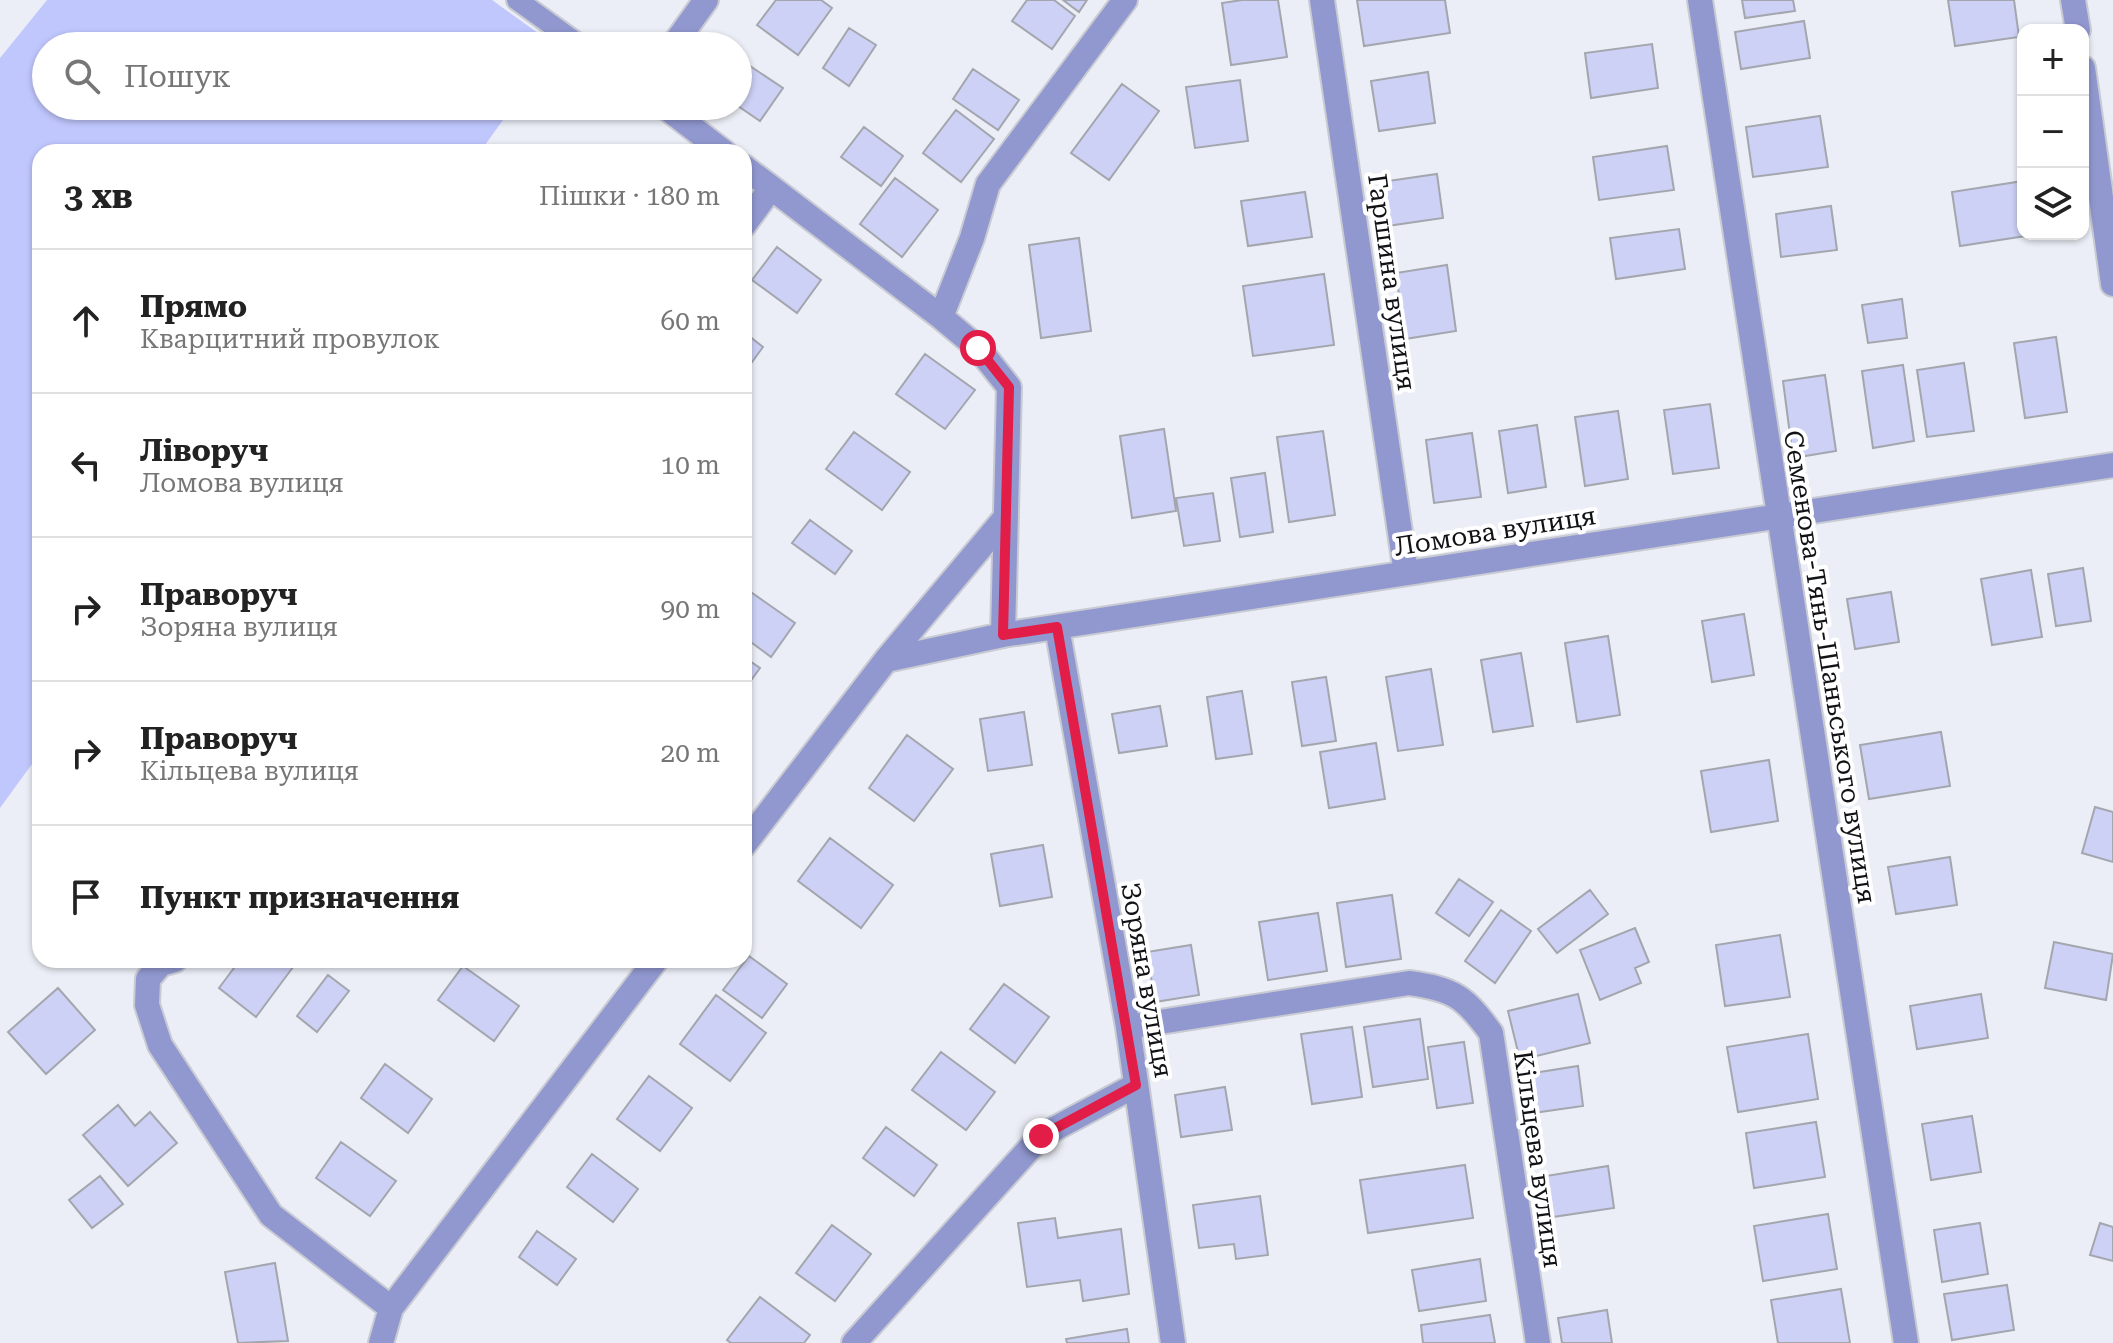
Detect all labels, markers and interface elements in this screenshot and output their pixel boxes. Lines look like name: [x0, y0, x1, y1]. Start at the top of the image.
map controls: [2017, 24, 2089, 240]
button: +: [2017, 24, 2089, 96]
search box: [32, 32, 752, 120]
icon: search: [60, 54, 104, 98]
text: Пошук: [124, 59, 231, 94]
button: −: [2017, 96, 2089, 168]
button: layers: [2017, 168, 2089, 240]
street label: Гаршина вулиця: [1362, 172, 1422, 392]
text: 3 хв: [64, 176, 133, 216]
text: Пішки · 180 m: [539, 181, 720, 211]
text: Прямо: [140, 289, 247, 324]
icon: ahead: [64, 299, 108, 343]
text: 60 m: [661, 306, 720, 336]
text: Кварцитний провулок: [140, 324, 440, 354]
route start: [960, 330, 996, 366]
street label: Семенова-Тянь-Шаньського вулиця: [1778, 428, 1882, 906]
text: Ліворуч: [140, 433, 268, 468]
icon: left: [64, 443, 108, 487]
text: 10 m: [661, 450, 720, 480]
text: Ломова вулиця: [140, 468, 344, 498]
street label: Ломова вулиця: [1392, 500, 1598, 562]
text: Праворуч: [140, 577, 297, 612]
icon: right: [64, 587, 108, 631]
text: 90 m: [661, 594, 720, 624]
text: Зоряна вулиця: [140, 612, 338, 642]
text: Праворуч: [140, 721, 297, 756]
icon: right: [64, 731, 108, 775]
text: 20 m: [661, 738, 720, 768]
text: Кільцева вулиця: [140, 756, 359, 786]
icon: arrive: [64, 875, 108, 919]
text: Пункт призначення: [140, 880, 459, 915]
street label: Зоряна вулиця: [1115, 880, 1179, 1080]
street label: Кільцева вулиця: [1508, 1049, 1568, 1269]
route end: [1023, 1118, 1059, 1154]

